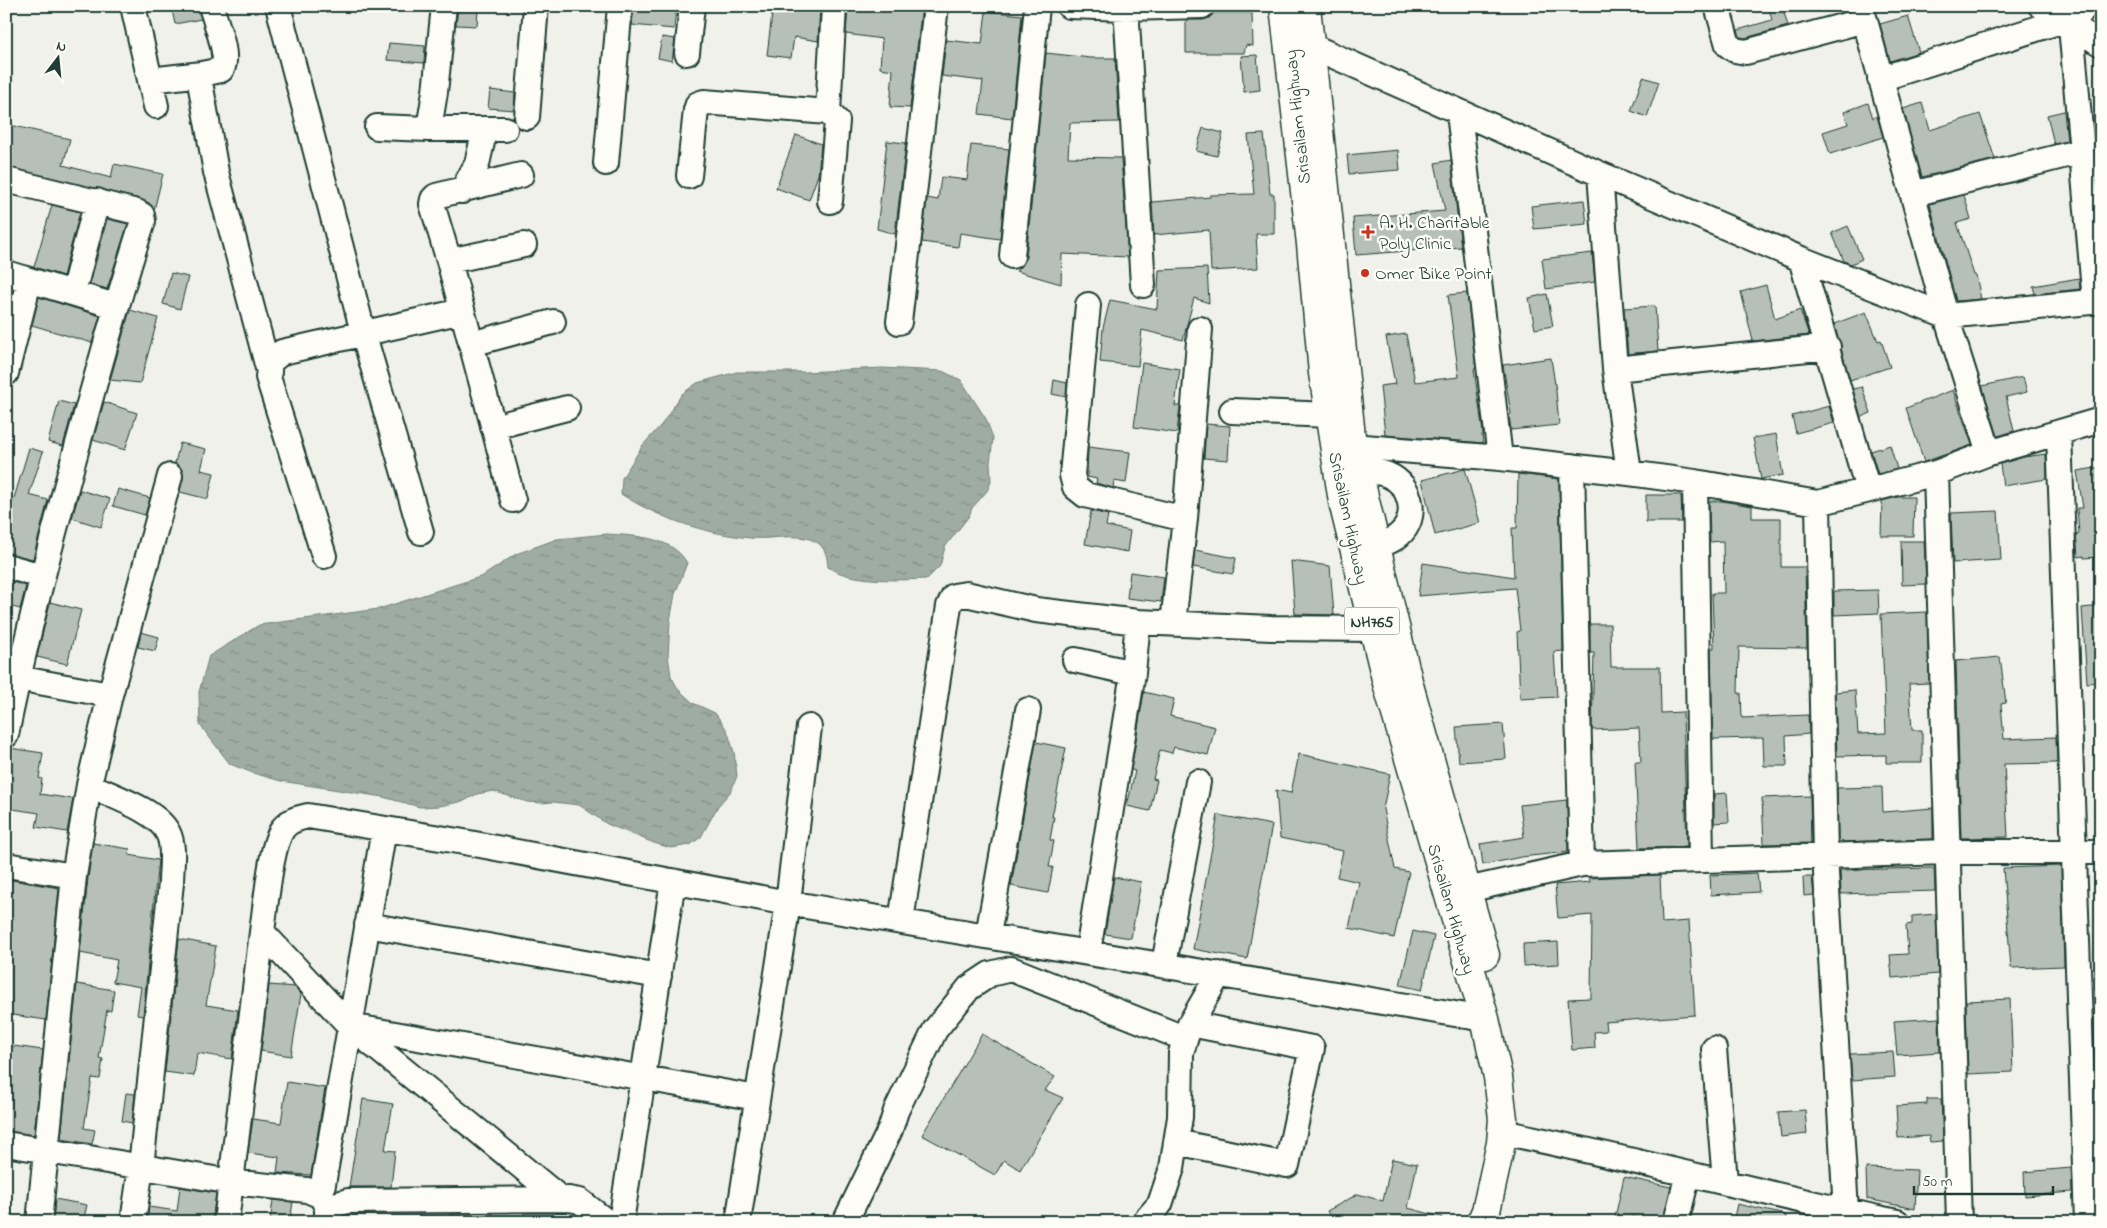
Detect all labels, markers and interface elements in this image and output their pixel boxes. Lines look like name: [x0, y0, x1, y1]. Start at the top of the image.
north arrow: [32, 32, 82, 82]
text: N: [54, 36, 69, 58]
street label: Srisailam Highway: [1279, 48, 1320, 185]
place label: A. H. Charitable Poly Clinic: [1379, 211, 1491, 258]
marker: A. H. Charitable Poly Clinic: [1361, 225, 1375, 239]
place label: Omer Bike Point: [1375, 262, 1492, 288]
marker: Omer Bike Point: [1359, 267, 1371, 279]
street label: Srisailam Highway: [1319, 450, 1374, 587]
road number: NH765: [1344, 608, 1400, 634]
street label: Srisailam Highway: [1418, 841, 1481, 978]
scale bar: [1914, 1163, 2053, 1195]
text: 50 m: [1922, 1171, 1953, 1193]

